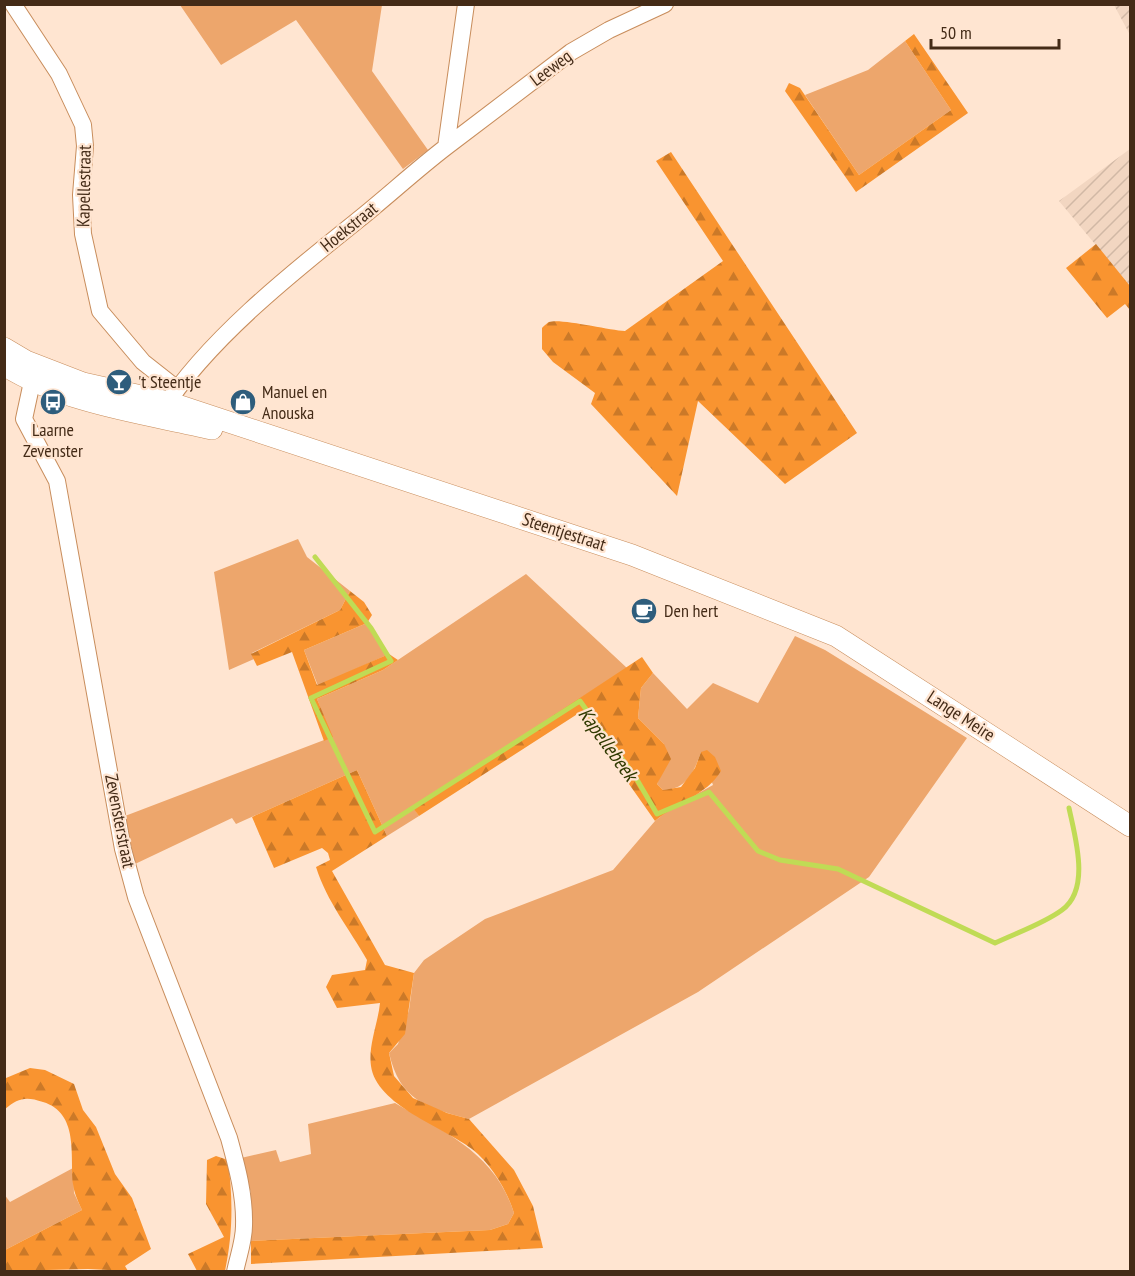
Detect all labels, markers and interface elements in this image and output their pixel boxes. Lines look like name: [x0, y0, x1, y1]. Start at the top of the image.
scale bar: [931, 12, 1058, 50]
text: 50 m: [940, 21, 972, 44]
street label: Leeweg: [525, 44, 576, 91]
street label: Kapellestraat: [71, 145, 96, 227]
street label: Hoekstraat: [315, 197, 382, 257]
bar icon: 't Steentje: [104, 367, 134, 397]
place label: 't Steentje: [138, 370, 201, 393]
place label: Manuel en Anouska: [262, 380, 327, 424]
bus stop icon: Laarne Zevenster: [38, 387, 68, 417]
shop icon: Manuel en Anouska: [228, 387, 258, 417]
place label: Laarne Zevenster: [23, 418, 83, 462]
street label: Steentjestraat: [519, 507, 609, 556]
cafe icon: Den hert: [629, 596, 659, 626]
place label: Den hert: [664, 599, 718, 622]
street label: Lange Meire: [923, 685, 1000, 746]
water label: Kapellebeek: [573, 702, 645, 788]
street label: Zevensterstraat: [100, 772, 141, 870]

